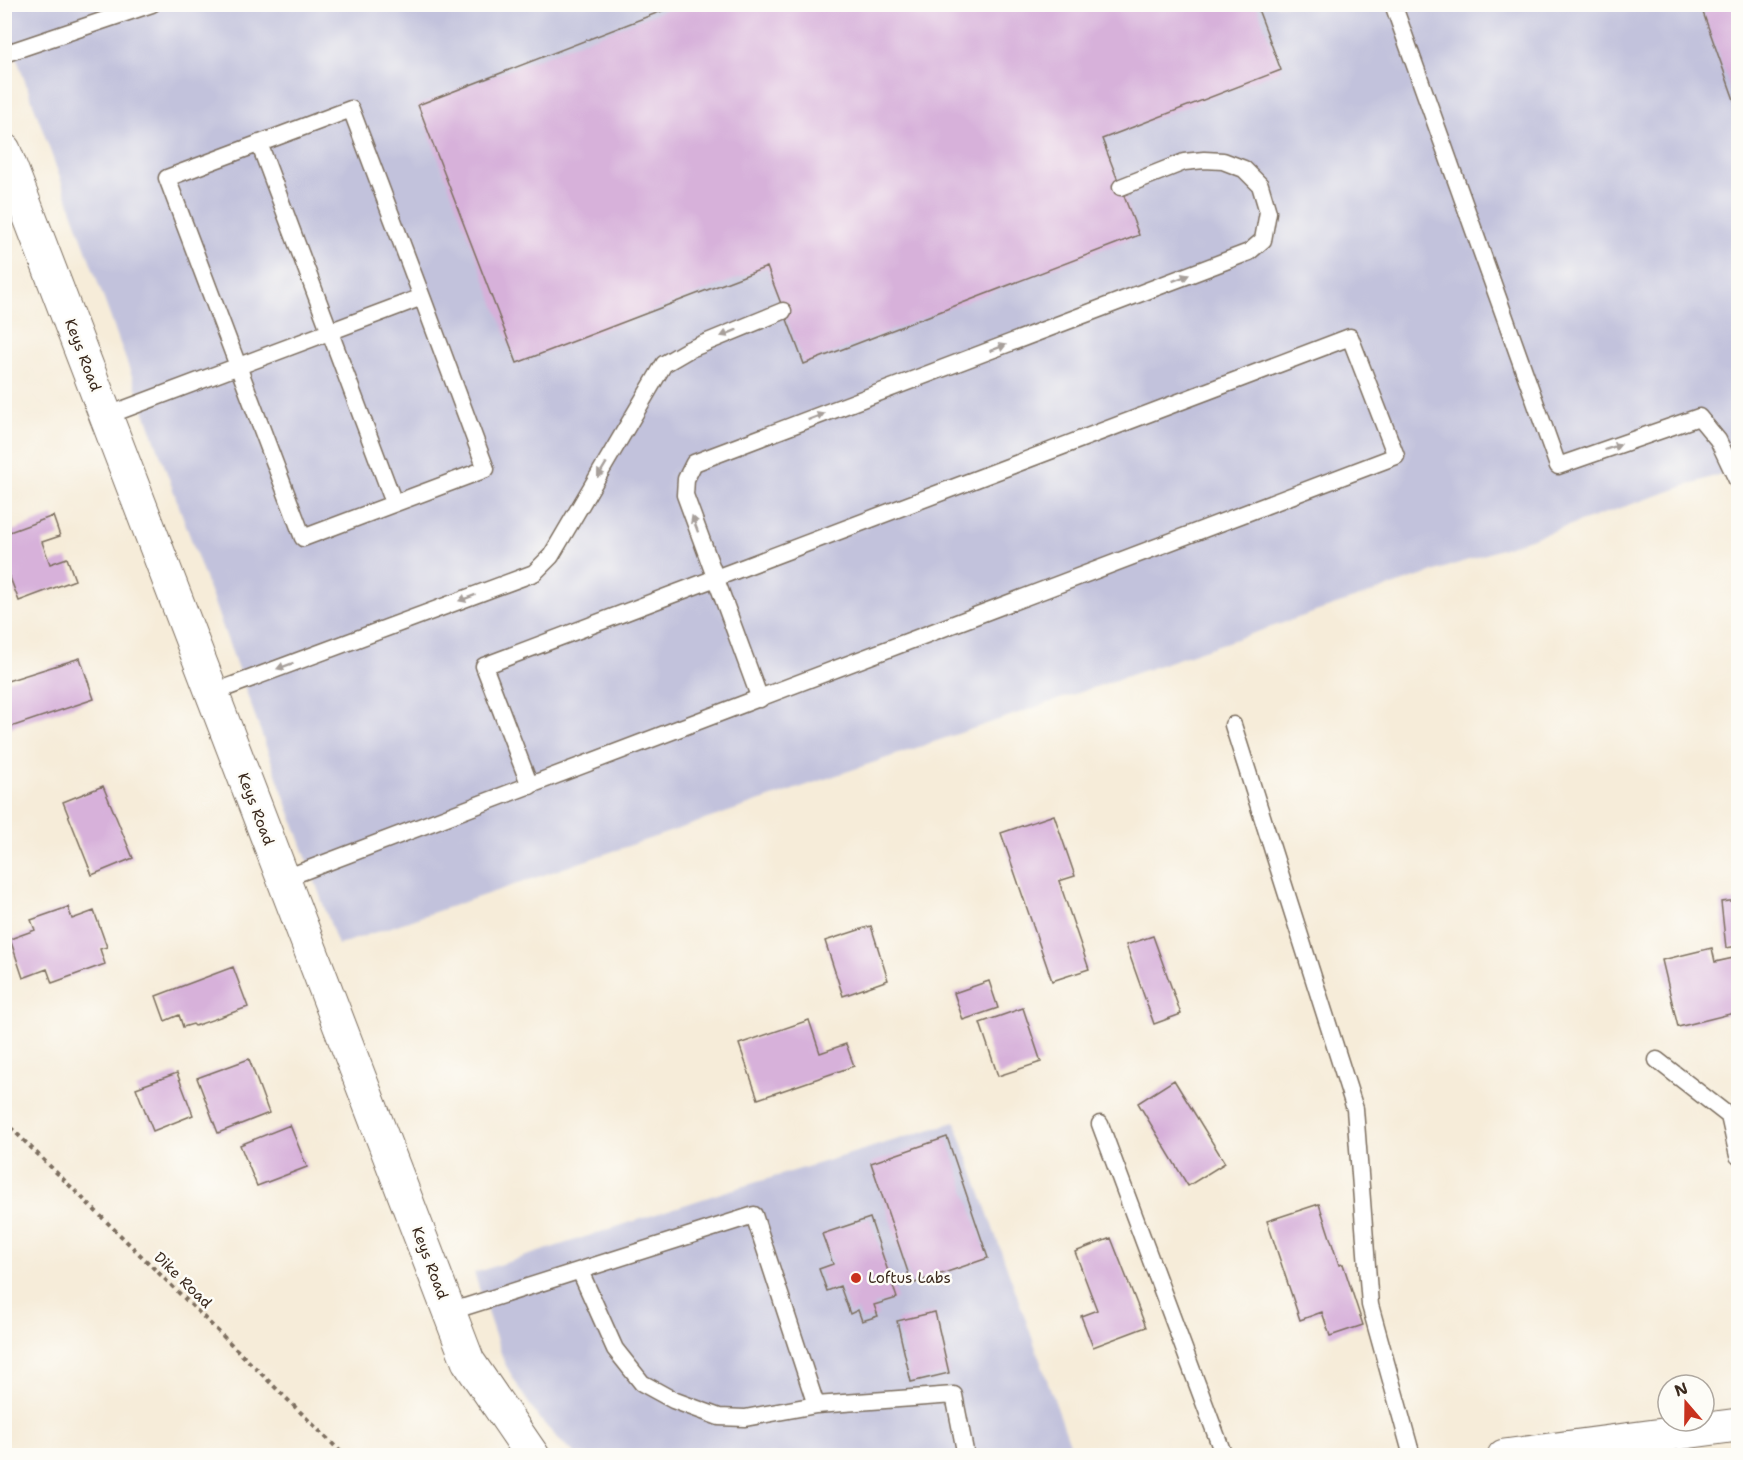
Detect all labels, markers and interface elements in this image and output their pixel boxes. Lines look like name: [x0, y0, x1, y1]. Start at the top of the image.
one-way arrow: [1172, 273, 1190, 283]
street label: Keys Road: [60, 316, 106, 395]
one-way arrow: [720, 328, 738, 338]
one-way arrow: [990, 342, 1008, 352]
one-way arrow: [807, 411, 825, 421]
one-way arrow: [1605, 441, 1623, 451]
one-way arrow: [596, 462, 607, 478]
one-way arrow: [690, 515, 700, 533]
one-way arrow: [458, 593, 476, 603]
one-way arrow: [276, 662, 294, 671]
street label: Keys Road: [233, 770, 279, 849]
street label: Keys Road: [407, 1224, 453, 1303]
street label: Dike Road: [150, 1247, 217, 1313]
place label: Loftus Labs: [868, 1268, 951, 1288]
marker: Loftus Labs: [849, 1271, 863, 1285]
north arrow: [1656, 1373, 1716, 1433]
text: N: [1671, 1377, 1691, 1401]

